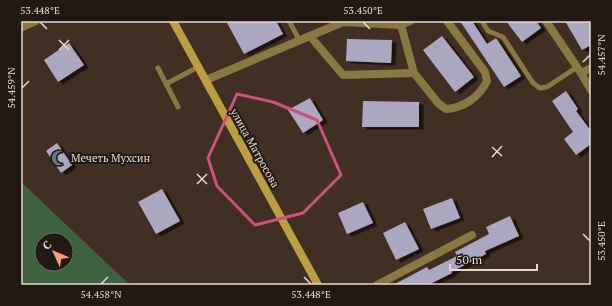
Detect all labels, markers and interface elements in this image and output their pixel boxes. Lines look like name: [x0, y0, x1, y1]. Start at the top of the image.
text: 53.448°E: [20, 4, 60, 17]
text: 53.450°E: [343, 4, 383, 17]
text: 54.457°N: [595, 34, 608, 76]
text: 54.459°N: [5, 67, 18, 109]
street label: улица Матросова: [227, 105, 283, 190]
mosque icon: Мечеть Мухсин: [50, 149, 68, 167]
place label: Мечеть Мухсин: [71, 151, 151, 165]
text: 53.450°E: [595, 221, 608, 261]
north arrow: [34, 232, 74, 272]
text: С: [39, 238, 54, 253]
scale bar: [450, 246, 537, 272]
text: 50 m: [456, 252, 483, 267]
text: 54.458°N: [81, 288, 122, 301]
text: 53.448°E: [291, 288, 331, 301]

